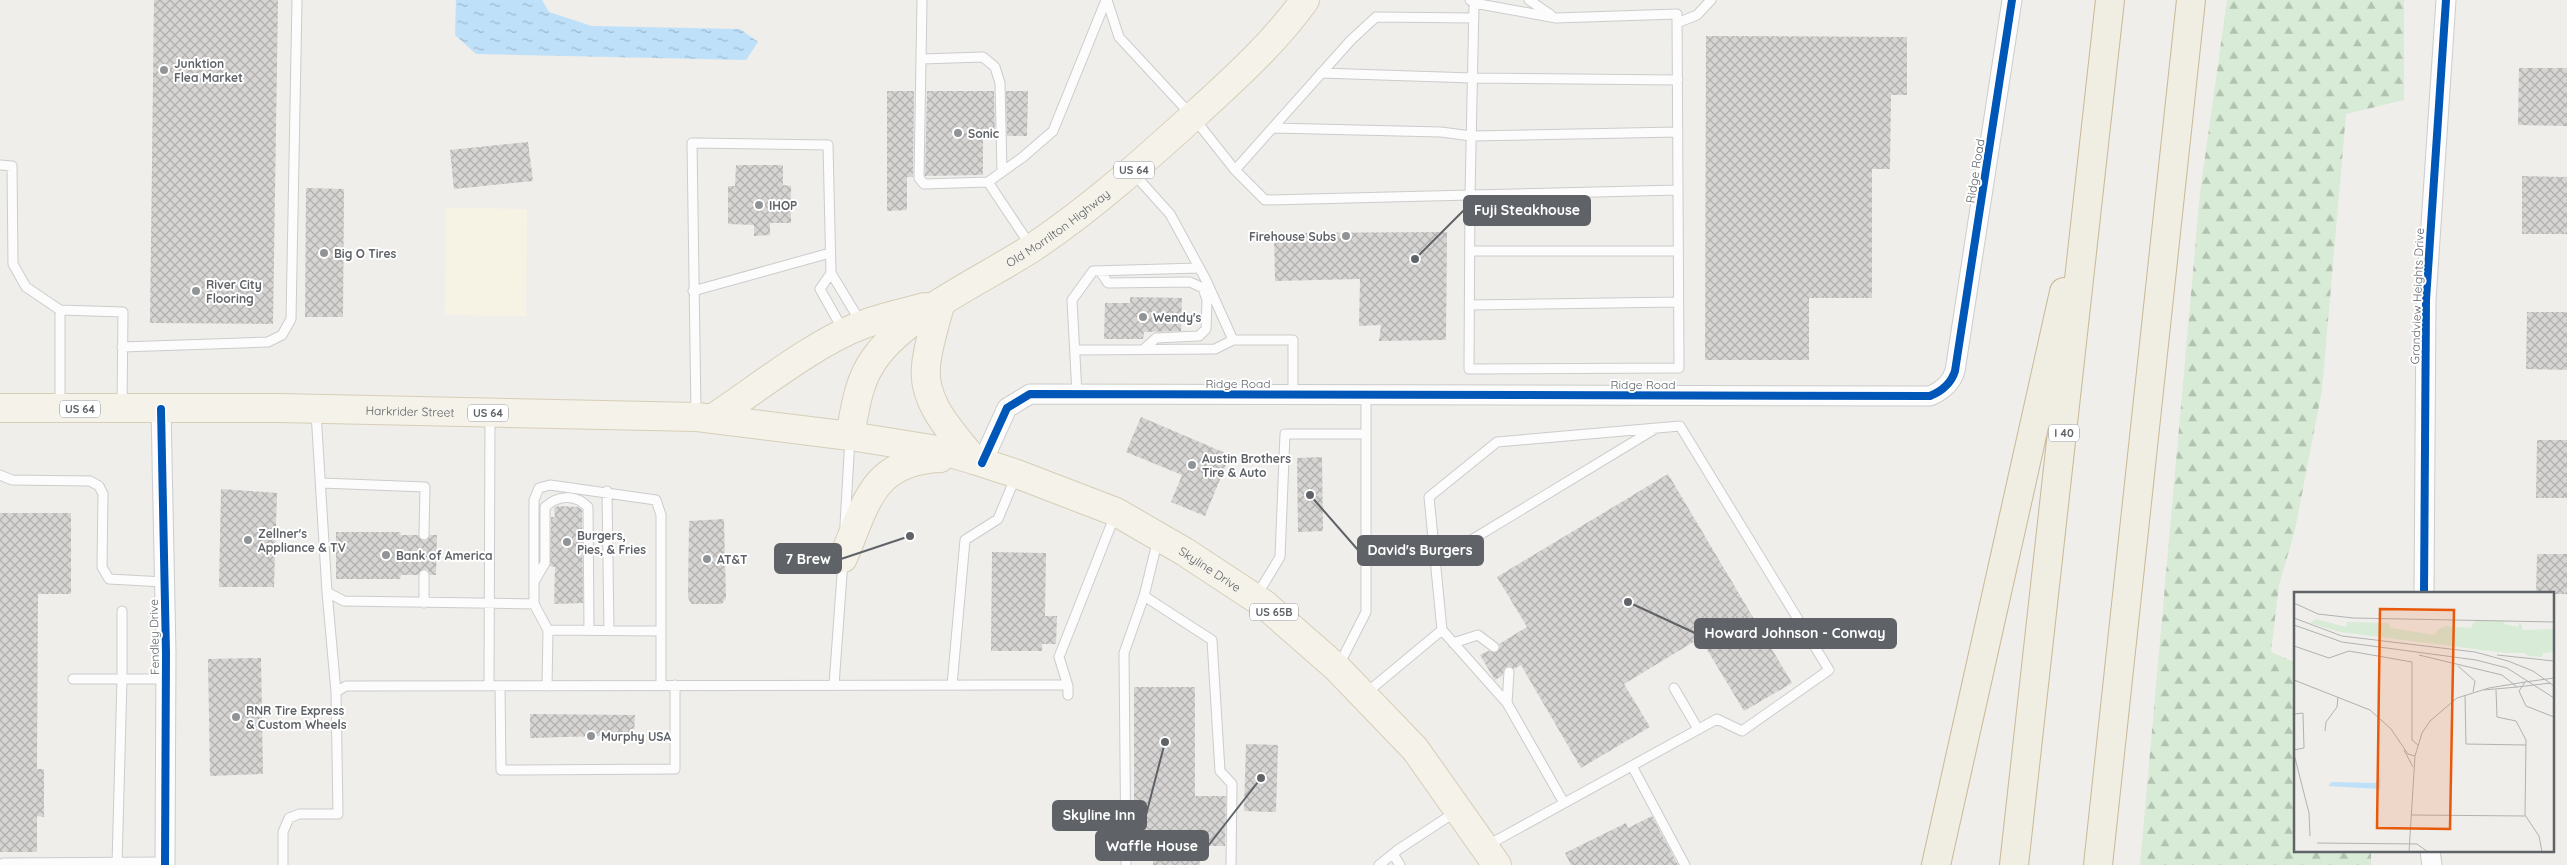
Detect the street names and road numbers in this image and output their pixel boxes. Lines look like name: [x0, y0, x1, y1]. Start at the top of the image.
street label: Ridge Road: [1963, 138, 1987, 204]
road number: US 64: [1114, 162, 1154, 178]
street label: Old Morrilton Highway: [1003, 185, 1112, 270]
street label: Grandview Heights Drive: [2407, 227, 2427, 365]
street label: Ridge Road: [1206, 376, 1270, 391]
street label: Ridge Road: [1611, 377, 1675, 392]
road number: US 64: [60, 400, 100, 418]
street label: Harkrider Street: [365, 402, 455, 419]
road number: US 64: [468, 404, 508, 422]
road number: I 40: [2049, 424, 2079, 442]
street label: Skyline Drive: [1177, 543, 1244, 595]
street label: Fendley Drive: [146, 599, 162, 675]
road number: US 65B: [1250, 604, 1298, 620]

